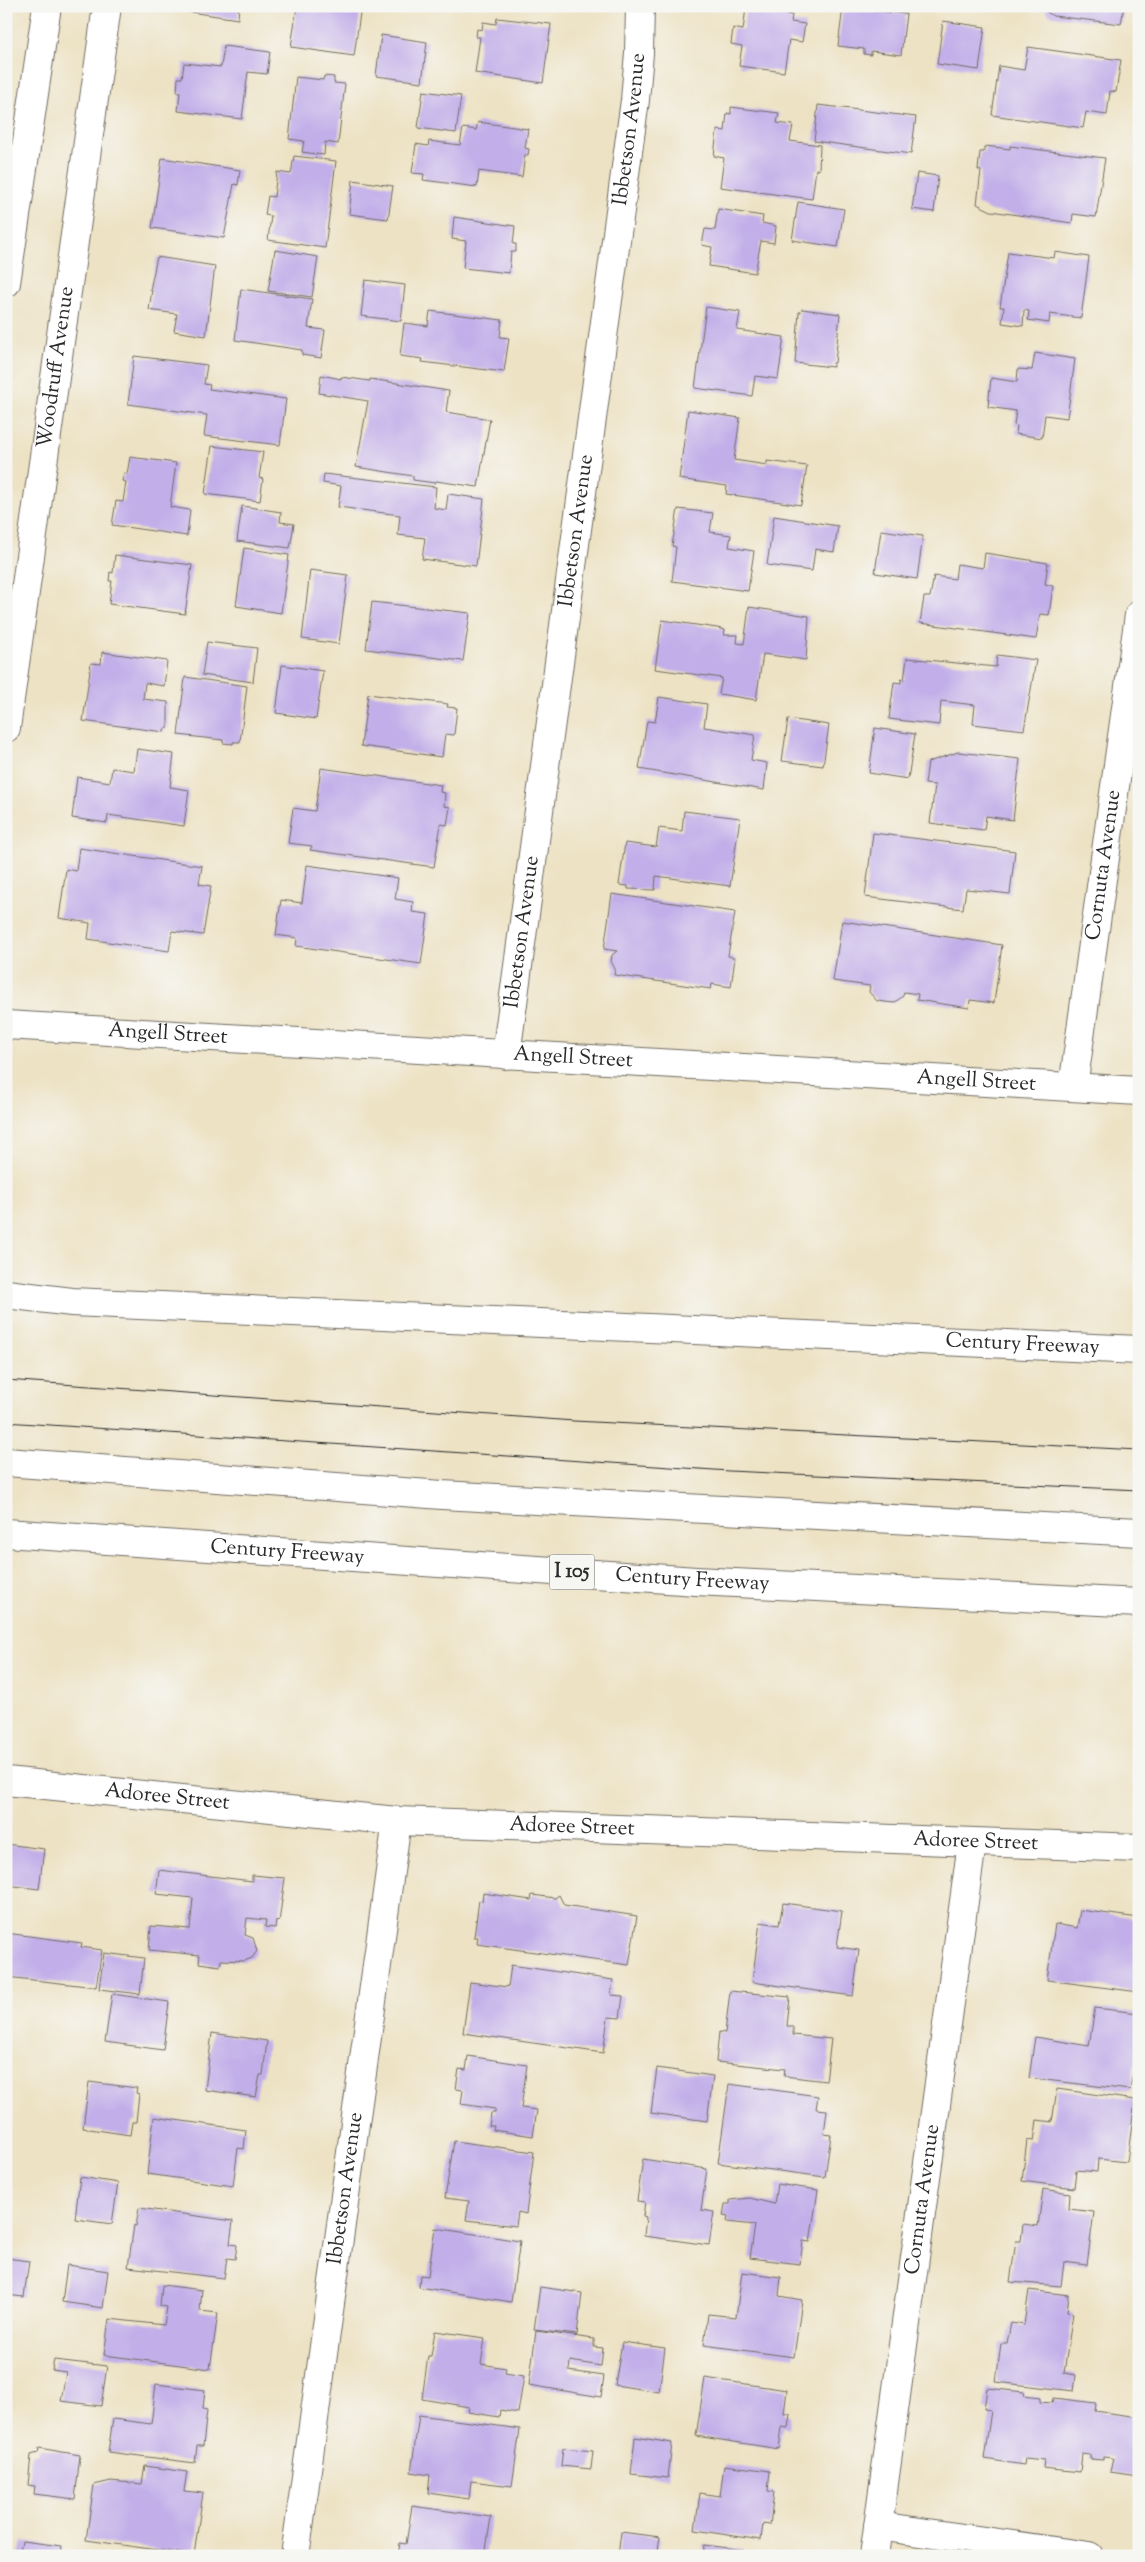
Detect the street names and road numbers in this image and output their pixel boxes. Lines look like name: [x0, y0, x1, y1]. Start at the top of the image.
street label: Ibbetson Avenue: [606, 52, 654, 208]
street label: Woodruff Avenue: [30, 285, 83, 450]
street label: Ibbetson Avenue: [552, 453, 602, 609]
street label: Cornuta Avenue: [1079, 788, 1129, 942]
street label: Ibbetson Avenue: [497, 854, 548, 1010]
street label: Angell Street: [107, 1016, 228, 1053]
street label: Angell Street: [512, 1040, 634, 1076]
street label: Angell Street: [916, 1063, 1037, 1100]
street label: Century Freeway: [945, 1326, 1101, 1363]
street label: Century Freeway: [209, 1532, 366, 1573]
road number: I 105: [550, 1554, 594, 1590]
street label: Century Freeway: [614, 1560, 771, 1600]
street label: Adoree Street: [103, 1776, 231, 1819]
street label: Adoree Street: [509, 1810, 635, 1845]
street label: Adoree Street: [912, 1825, 1039, 1859]
street label: Ibbetson Avenue: [321, 2110, 371, 2267]
street label: Cornuta Avenue: [898, 2122, 948, 2276]

